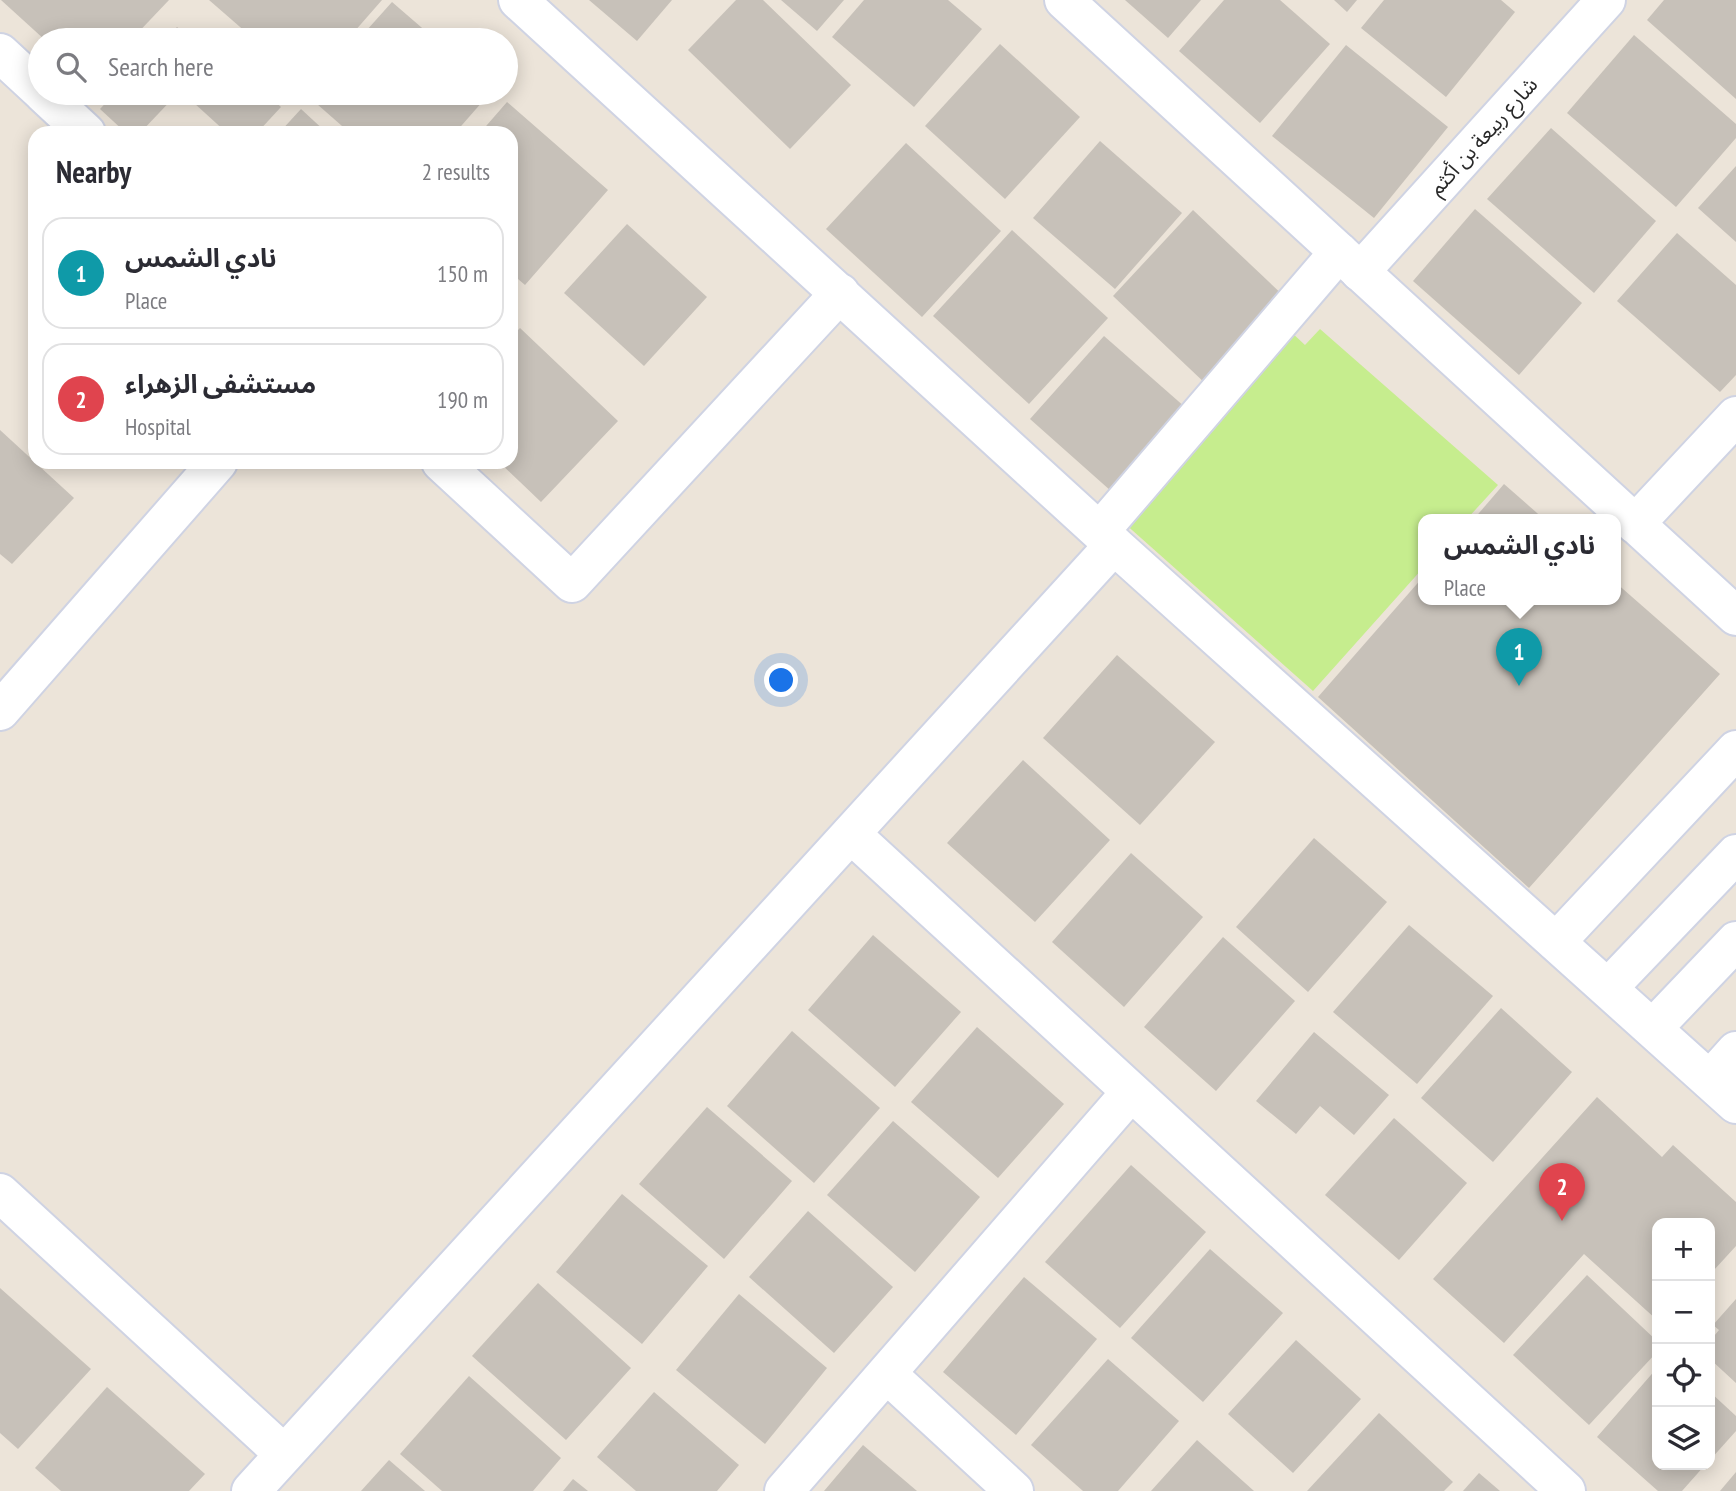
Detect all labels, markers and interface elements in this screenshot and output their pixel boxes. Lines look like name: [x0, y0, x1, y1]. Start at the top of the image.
search box: [28, 28, 518, 105]
icon: search: [52, 48, 90, 86]
text: Search here: [108, 50, 214, 83]
street label: شارع ربيعة بن أكثم: [1423, 71, 1545, 202]
text: Nearby: [56, 152, 131, 191]
text: 2 results: [422, 157, 490, 186]
text: نادي الشمس: [125, 241, 277, 274]
text: 1: [76, 259, 87, 288]
text: 150 m: [437, 259, 488, 288]
text: Place: [125, 286, 167, 315]
text: مستشفى الزهراء: [125, 367, 316, 400]
text: 2: [76, 385, 87, 414]
text: 190 m: [437, 385, 488, 414]
text: Hospital: [125, 412, 191, 441]
popup: [1418, 514, 1621, 605]
text: نادي الشمس: [1444, 528, 1595, 561]
text: Place: [1444, 573, 1486, 602]
pin: 1: [1496, 628, 1542, 686]
your location: [764, 663, 798, 697]
pin: 2: [1539, 1163, 1585, 1221]
map controls: [1652, 1218, 1715, 1470]
button: +: [1652, 1218, 1715, 1281]
button: −: [1652, 1281, 1715, 1344]
button: locate: [1652, 1344, 1715, 1407]
button: layers: [1652, 1407, 1715, 1470]

